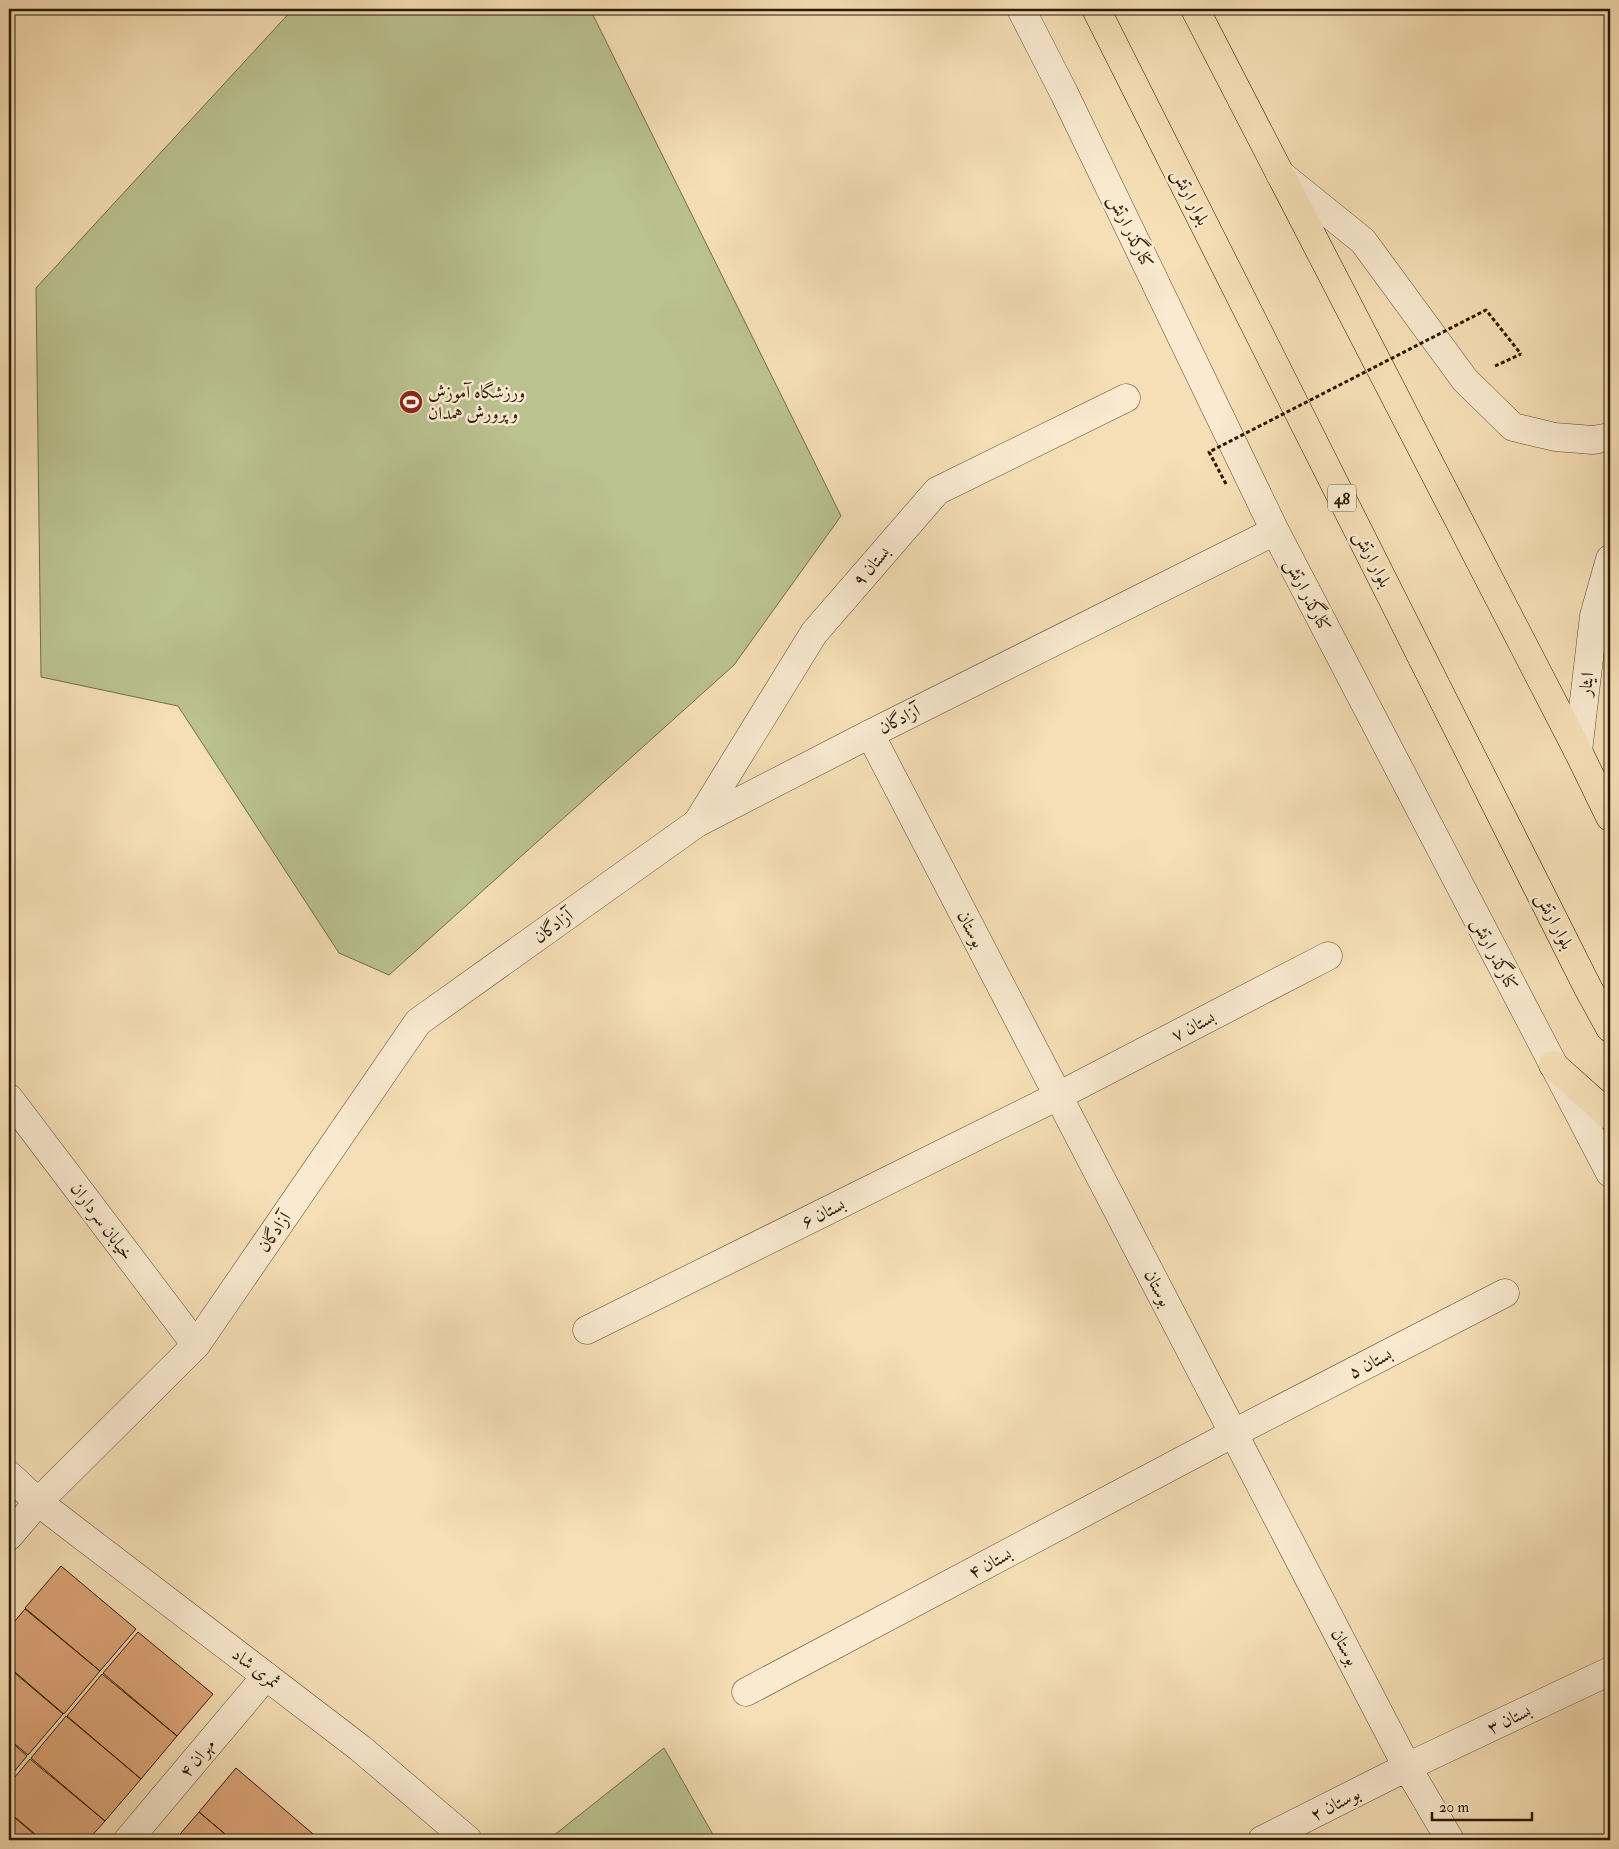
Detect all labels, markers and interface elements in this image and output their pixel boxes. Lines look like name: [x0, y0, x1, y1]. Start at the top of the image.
street label: بلوار ارتش: [1166, 165, 1215, 230]
street label: کنارگذر ارتش: [1103, 190, 1160, 272]
place label: ورزشگاه آموزش و پرورش همدان: [428, 380, 525, 425]
sports icon: ورزشگاه آموزش و پرورش همدان: [398, 389, 424, 415]
road number: 48: [1328, 484, 1356, 512]
street label: بلوار ارتش: [1348, 527, 1397, 592]
street label: بستان ۹: [848, 541, 895, 591]
street label: کنارگذر ارتش: [1279, 554, 1338, 636]
street label: ایثار: [1573, 671, 1599, 699]
street label: آزادگان: [874, 698, 926, 740]
street label: بلوار ارتش: [1530, 889, 1579, 954]
street label: آزادگان: [529, 903, 579, 949]
street label: بوستان: [952, 907, 990, 952]
street label: کنارگذر ارتش: [1466, 913, 1525, 995]
street label: بستان ۷: [1168, 1006, 1219, 1047]
street label: خیابان سرداران: [65, 1178, 138, 1265]
street label: بستان ۶: [798, 1193, 849, 1234]
street label: آزادگان: [252, 1206, 298, 1257]
street label: بوستان: [1139, 1266, 1177, 1311]
street label: بستان ۵: [1345, 1343, 1396, 1384]
street label: بستان ۴: [965, 1542, 1016, 1584]
street label: بوستان: [1325, 1625, 1364, 1670]
street label: ثمری شاد: [227, 1643, 284, 1694]
street label: بستان ۳: [1484, 1699, 1535, 1740]
street label: مهران ۴: [174, 1734, 220, 1783]
street label: بوستان ۲: [1306, 1782, 1364, 1827]
scale bar: [1432, 1789, 1532, 1821]
text: 20 m: [1439, 1798, 1469, 1817]

